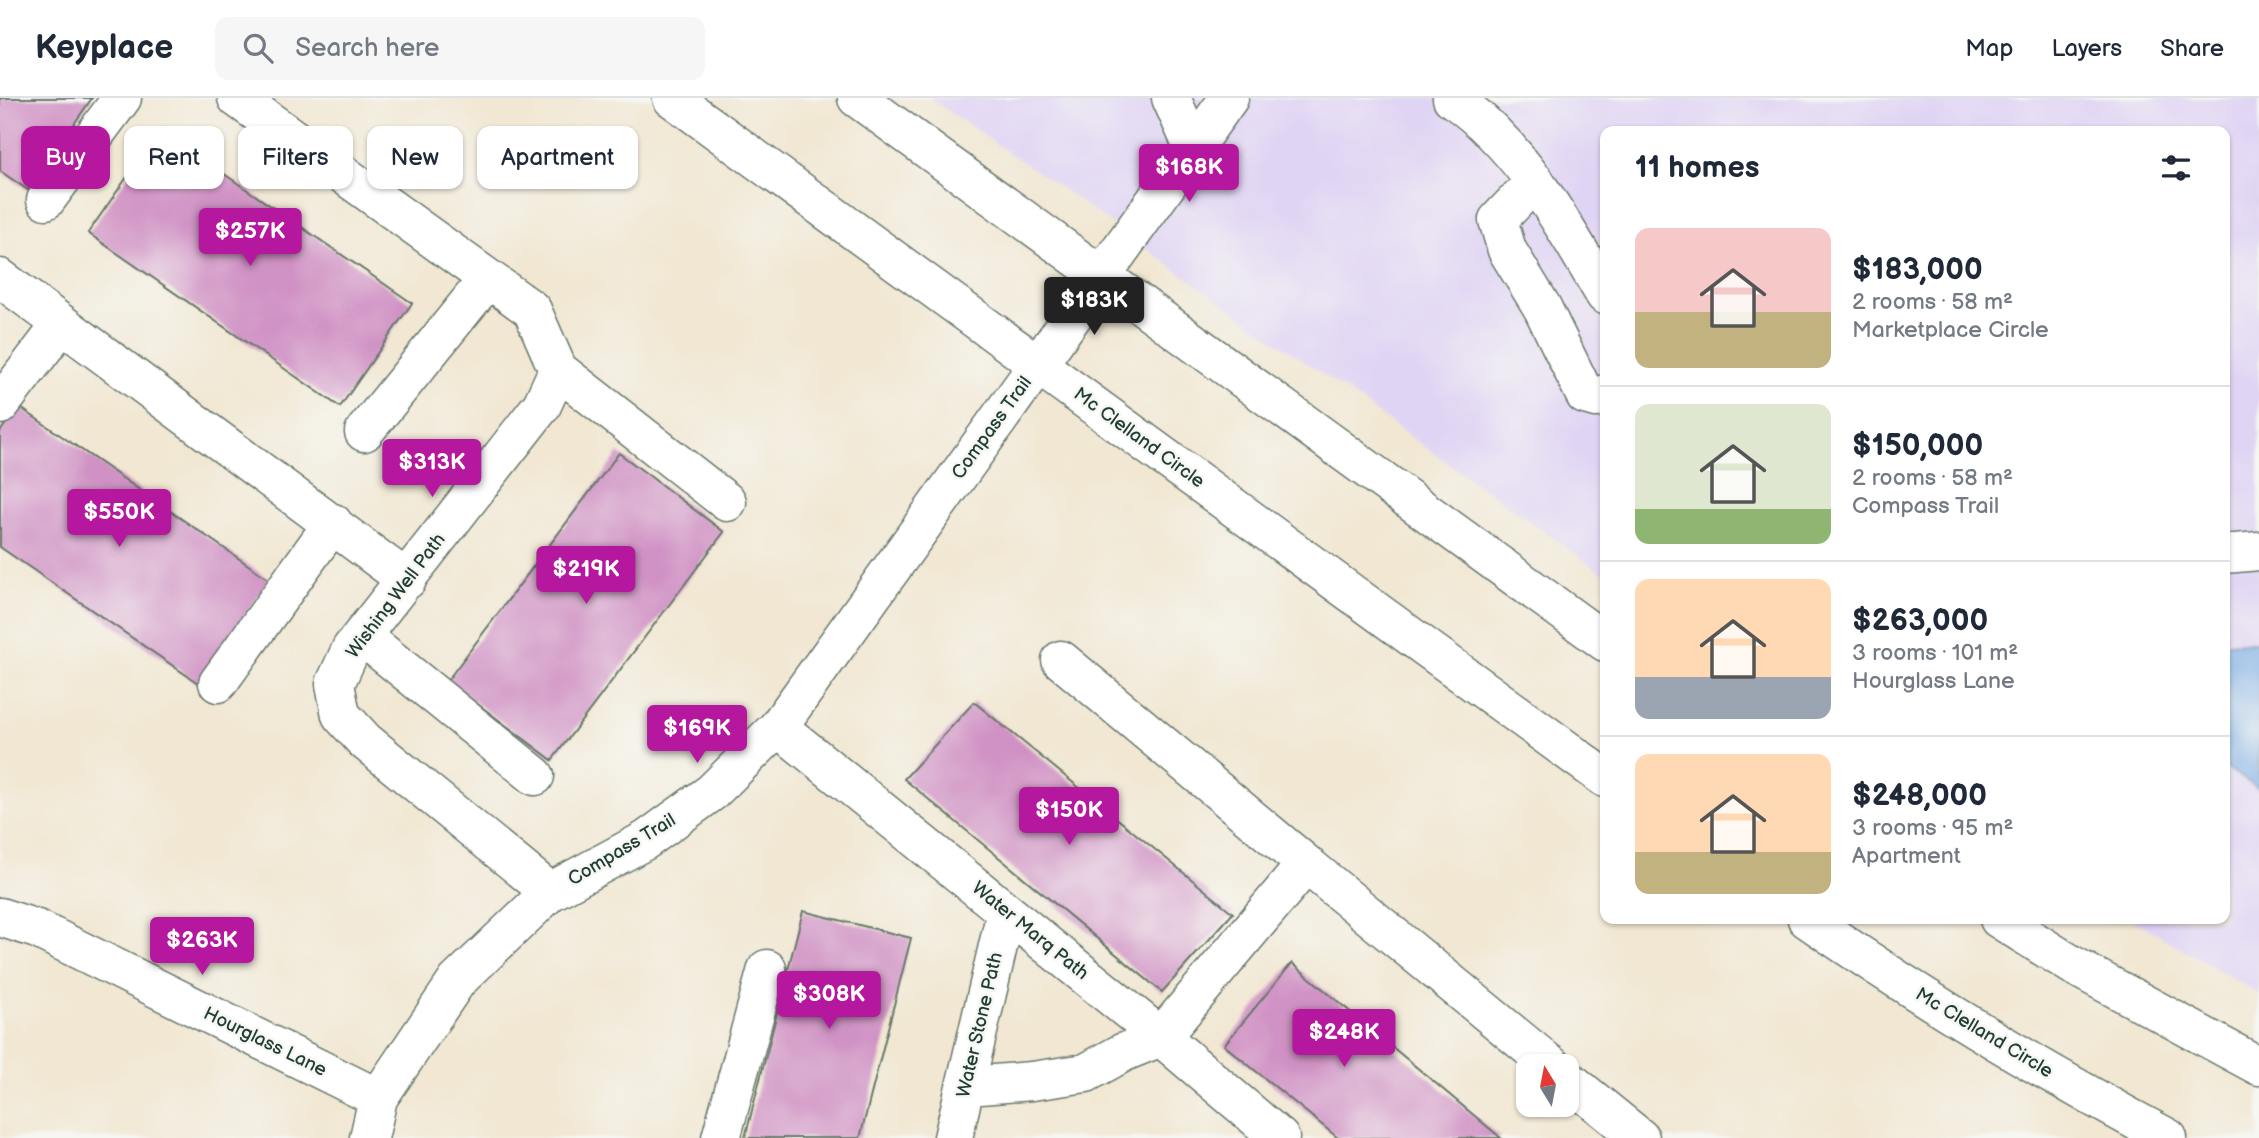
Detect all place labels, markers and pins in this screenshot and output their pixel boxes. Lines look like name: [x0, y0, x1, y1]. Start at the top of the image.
pin: $168K: [1140, 144, 1238, 204]
pin: $257K: [201, 208, 299, 268]
pin: $183K: [1045, 278, 1143, 337]
pin: $313K: [383, 440, 481, 499]
pin: $550K: [70, 490, 168, 549]
pin: $219K: [537, 546, 635, 606]
pin: $169K: [648, 706, 746, 765]
pin: $150K: [1020, 788, 1118, 847]
pin: $263K: [153, 918, 251, 977]
pin: $308K: [780, 972, 878, 1031]
pin: $248K: [1295, 1010, 1393, 1069]

